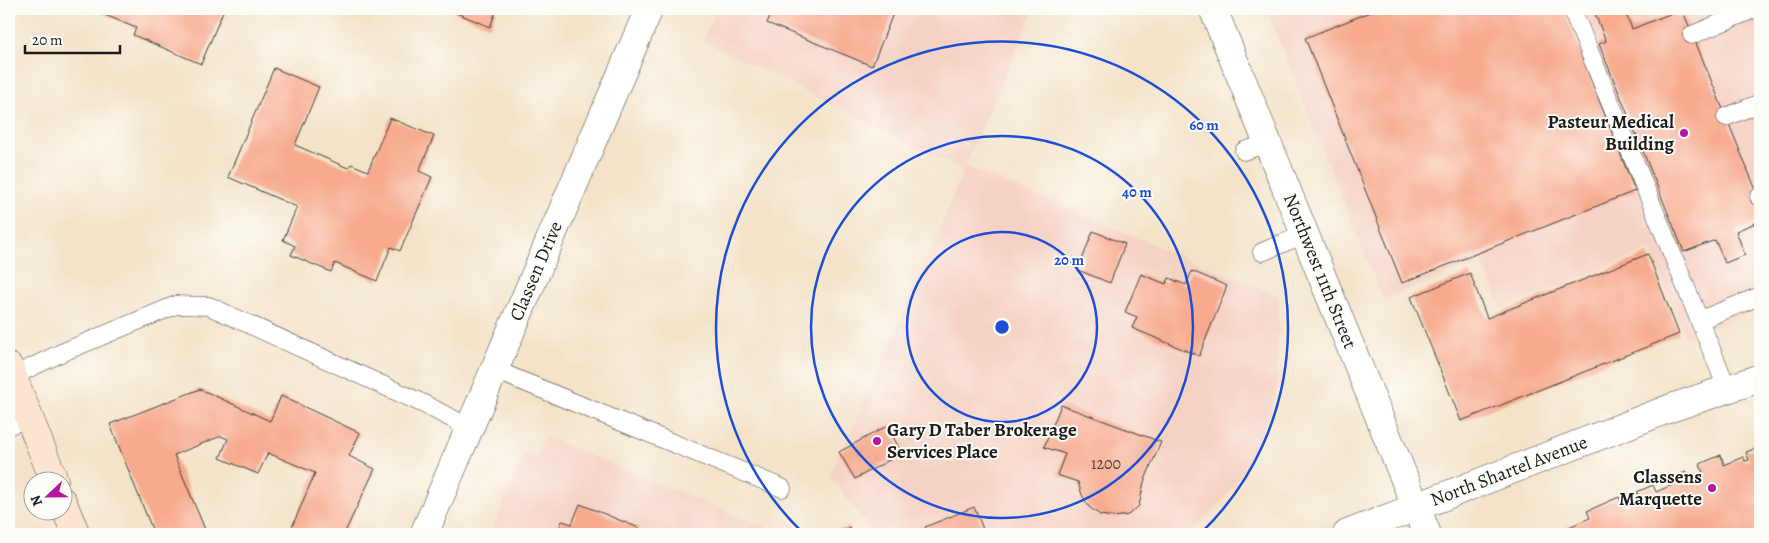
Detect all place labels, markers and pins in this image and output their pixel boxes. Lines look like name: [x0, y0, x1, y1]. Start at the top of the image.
place label: Pasteur Medical Building: [1548, 109, 1674, 157]
marker: Pasteur Medical Building: [1678, 127, 1690, 139]
centre of rings: [993, 318, 1011, 336]
place label: Gary D Taber Brokerage Services Place: [887, 417, 1077, 465]
marker: Gary D Taber Brokerage Services Place: [871, 435, 883, 447]
place label: Classens Marquette: [1619, 464, 1702, 512]
marker: Classens Marquette: [1706, 482, 1718, 494]

